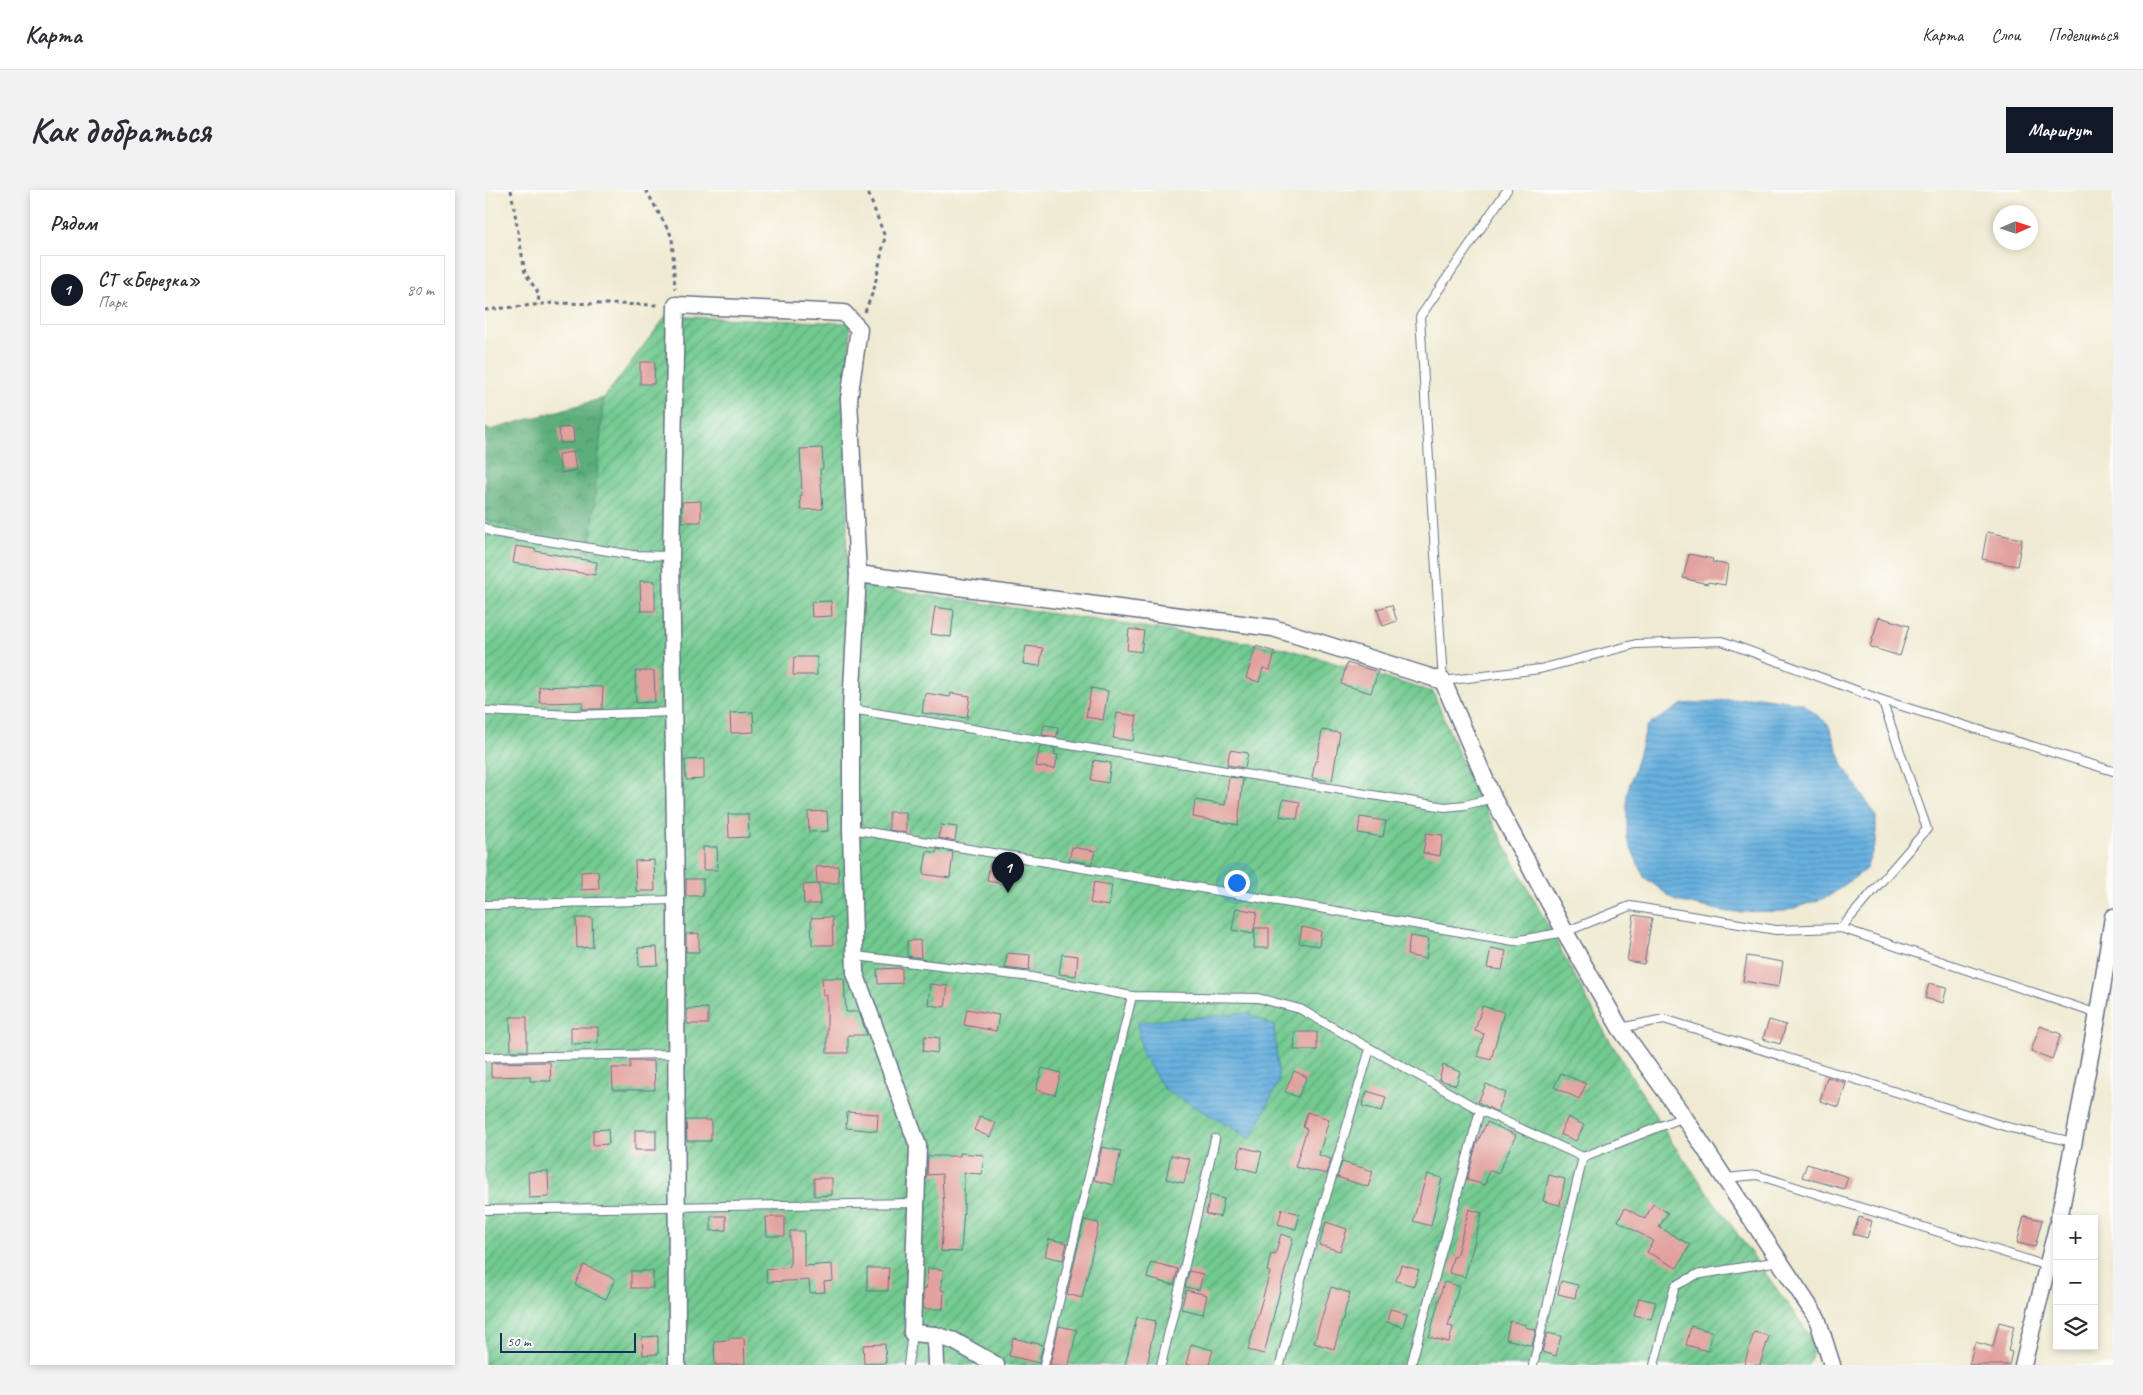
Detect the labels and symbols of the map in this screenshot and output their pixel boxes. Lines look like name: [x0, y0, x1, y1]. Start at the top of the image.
north arrow: [1993, 205, 2038, 250]
pin: 1: [992, 852, 1024, 893]
your location: [1224, 870, 1250, 896]
scale bar: [500, 1330, 636, 1353]

